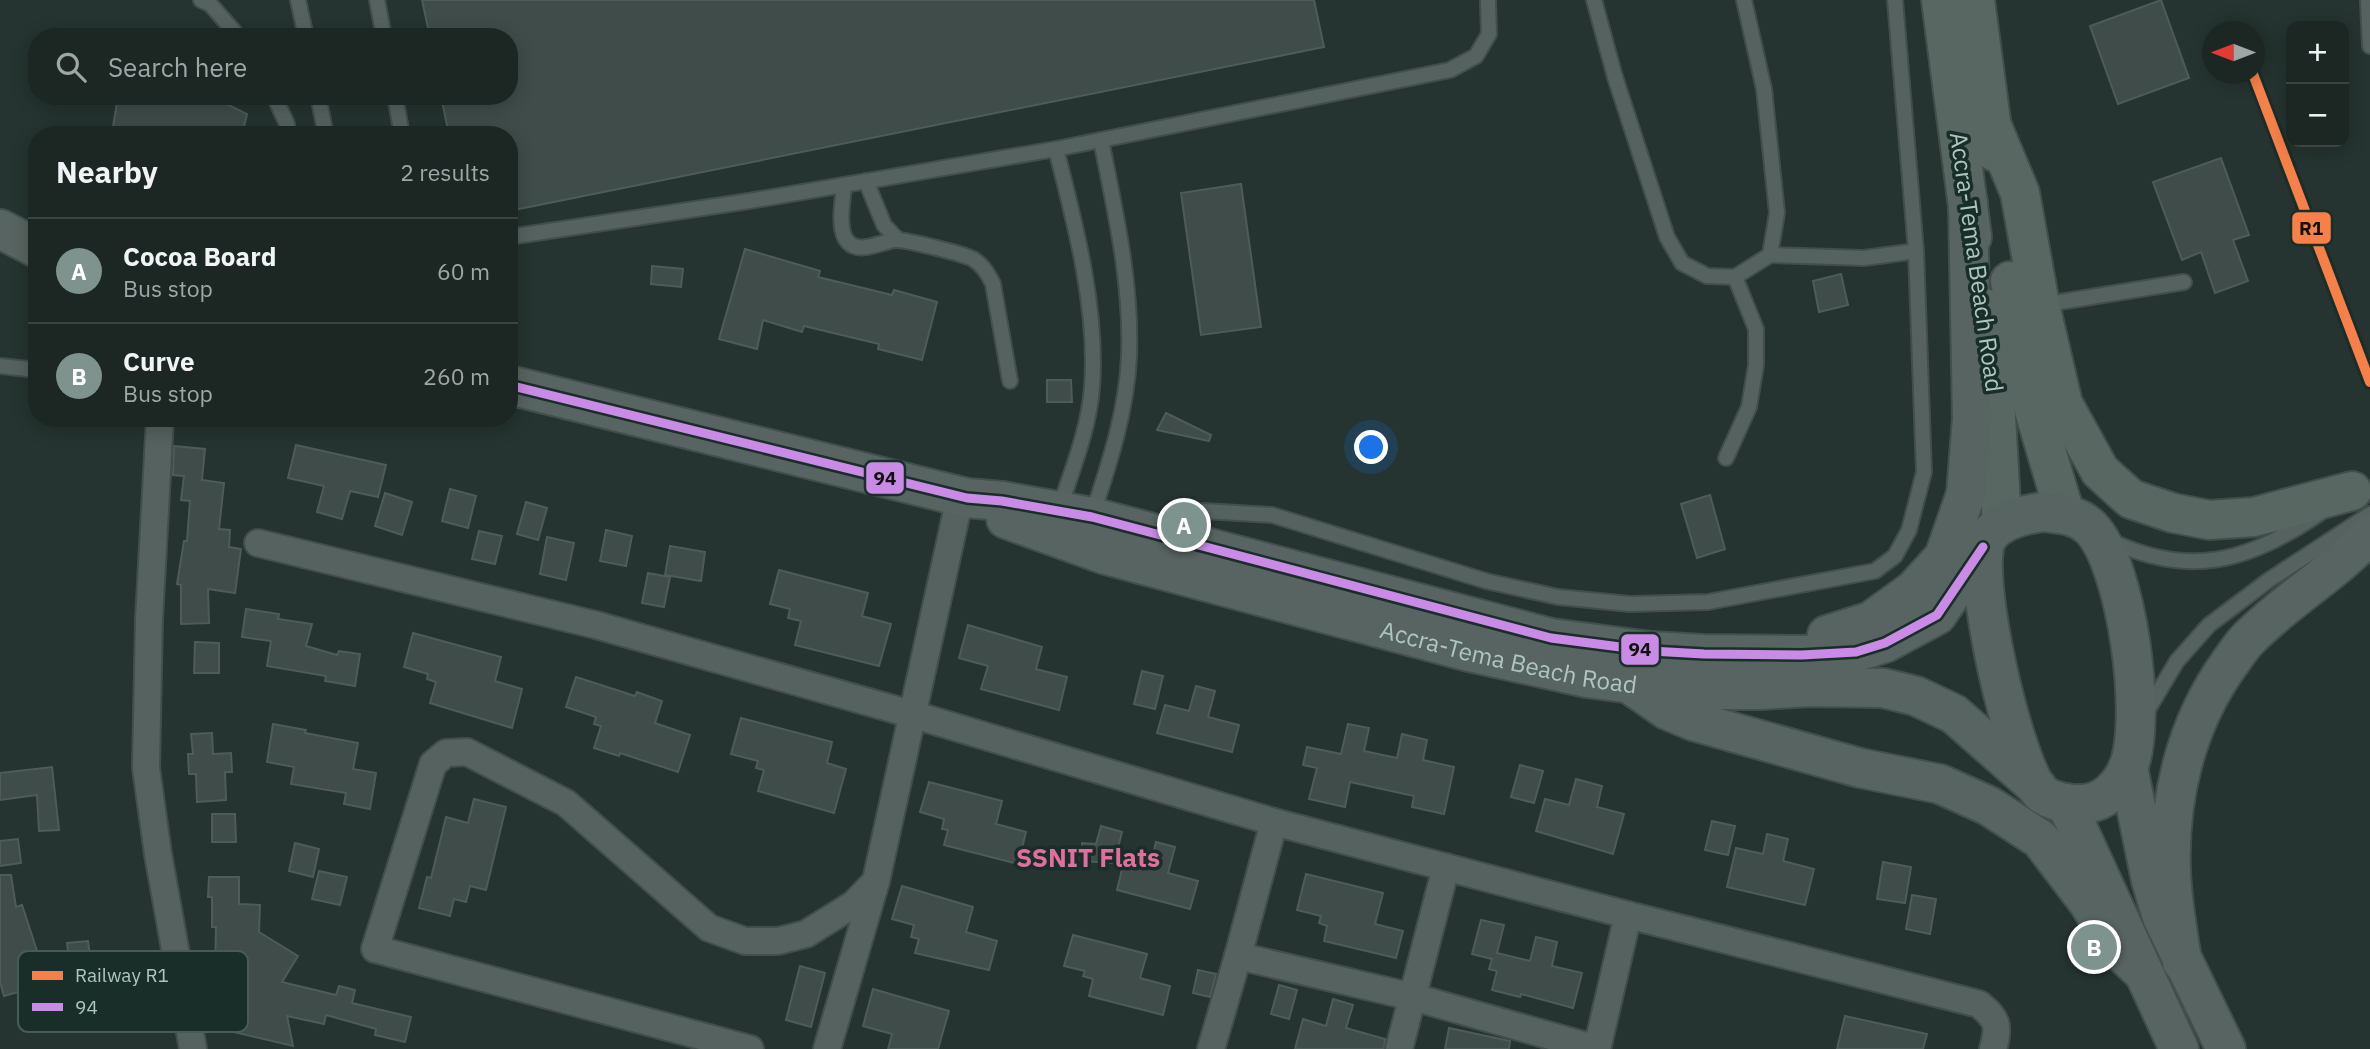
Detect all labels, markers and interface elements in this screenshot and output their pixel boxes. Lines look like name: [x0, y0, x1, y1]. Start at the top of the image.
north arrow: [2202, 21, 2265, 84]
map controls: [2286, 21, 2349, 147]
button: +: [2286, 21, 2349, 84]
search box: [28, 28, 518, 105]
icon: search: [52, 48, 90, 86]
text: Search here: [108, 50, 247, 84]
button: −: [2286, 84, 2349, 147]
street label: Accra-Tema Beach Road: [1943, 130, 2011, 394]
text: Nearby: [56, 152, 158, 191]
text: 2 results: [400, 157, 490, 187]
line badge: R1: [2291, 211, 2332, 245]
text: R1: [2299, 216, 2324, 240]
text: Cocoa Board: [123, 239, 277, 273]
text: A: [71, 256, 87, 286]
text: 60 m: [437, 256, 490, 286]
text: Bus stop: [123, 273, 213, 303]
text: Curve: [123, 344, 195, 378]
text: B: [71, 361, 87, 391]
text: 260 m: [423, 361, 490, 391]
text: Bus stop: [123, 378, 213, 408]
your location: [1354, 430, 1388, 464]
line badge: 94: [865, 461, 905, 495]
text: 94: [874, 466, 896, 490]
pin: A: [1161, 499, 1207, 551]
street label: Accra-Tema Beach Road: [1377, 613, 1639, 701]
line badge: 94: [1620, 633, 1660, 666]
text: 94: [1629, 637, 1651, 661]
district label: SSNIT Flats: [1016, 840, 1160, 874]
pin: B: [2071, 921, 2117, 973]
legend: [18, 951, 248, 1032]
text: Railway R1: [75, 963, 169, 987]
text: 94: [75, 995, 98, 1019]

